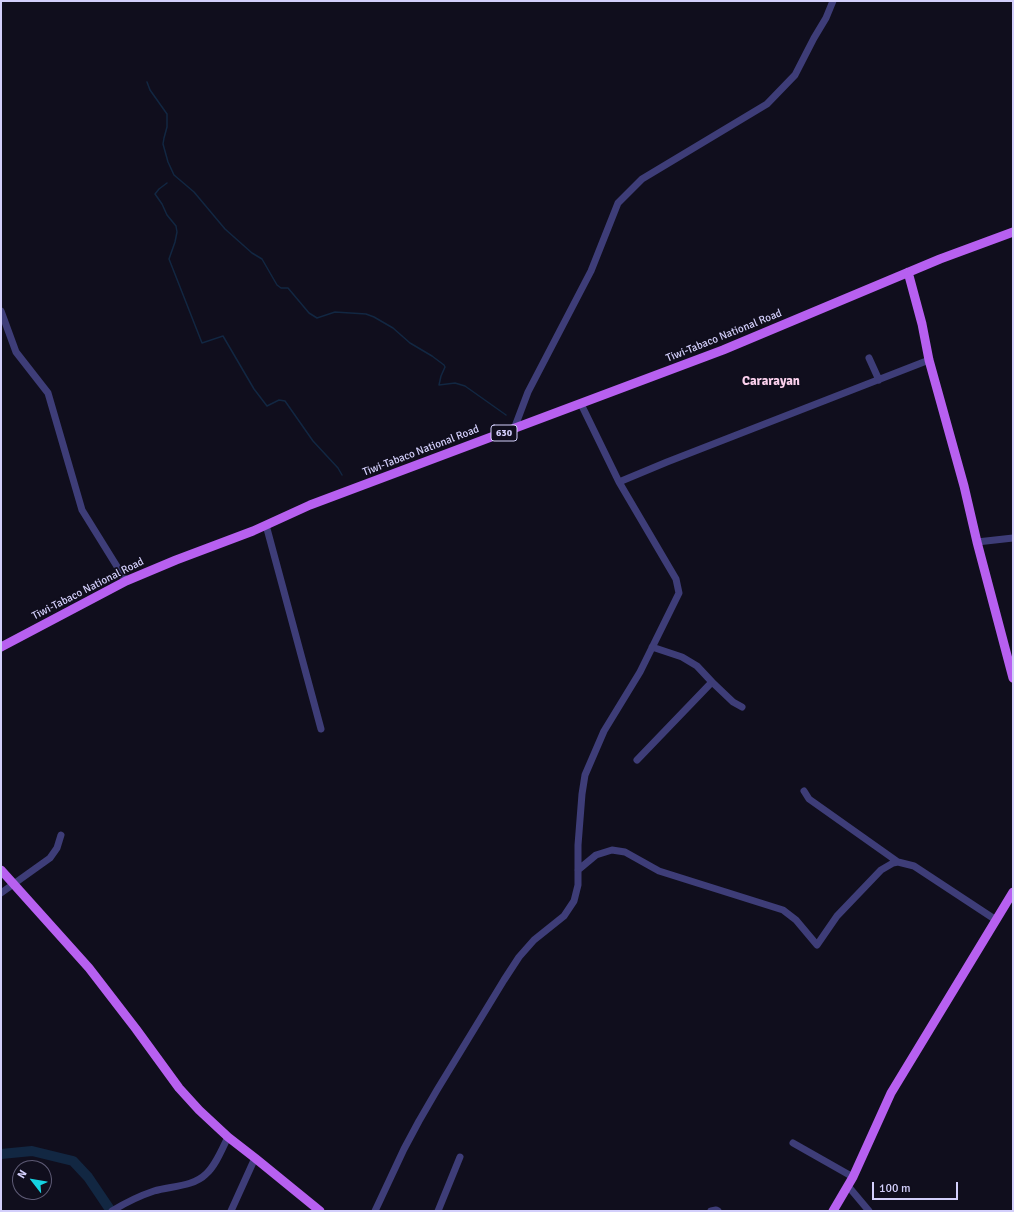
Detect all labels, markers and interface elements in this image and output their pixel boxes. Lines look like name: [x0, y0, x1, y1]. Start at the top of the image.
street label: Tiwi-Tabaco National Road: [664, 307, 784, 365]
district label: Cararayan: [742, 374, 800, 390]
street label: Tiwi-Tabaco National Road: [361, 423, 481, 479]
road number: 630: [491, 425, 517, 441]
street label: Tiwi-Tabaco National Road: [30, 555, 146, 623]
north arrow: [12, 1160, 52, 1200]
text: N: [15, 1167, 30, 1181]
scale bar: [874, 1174, 960, 1200]
text: 100 m: [879, 1181, 911, 1196]

